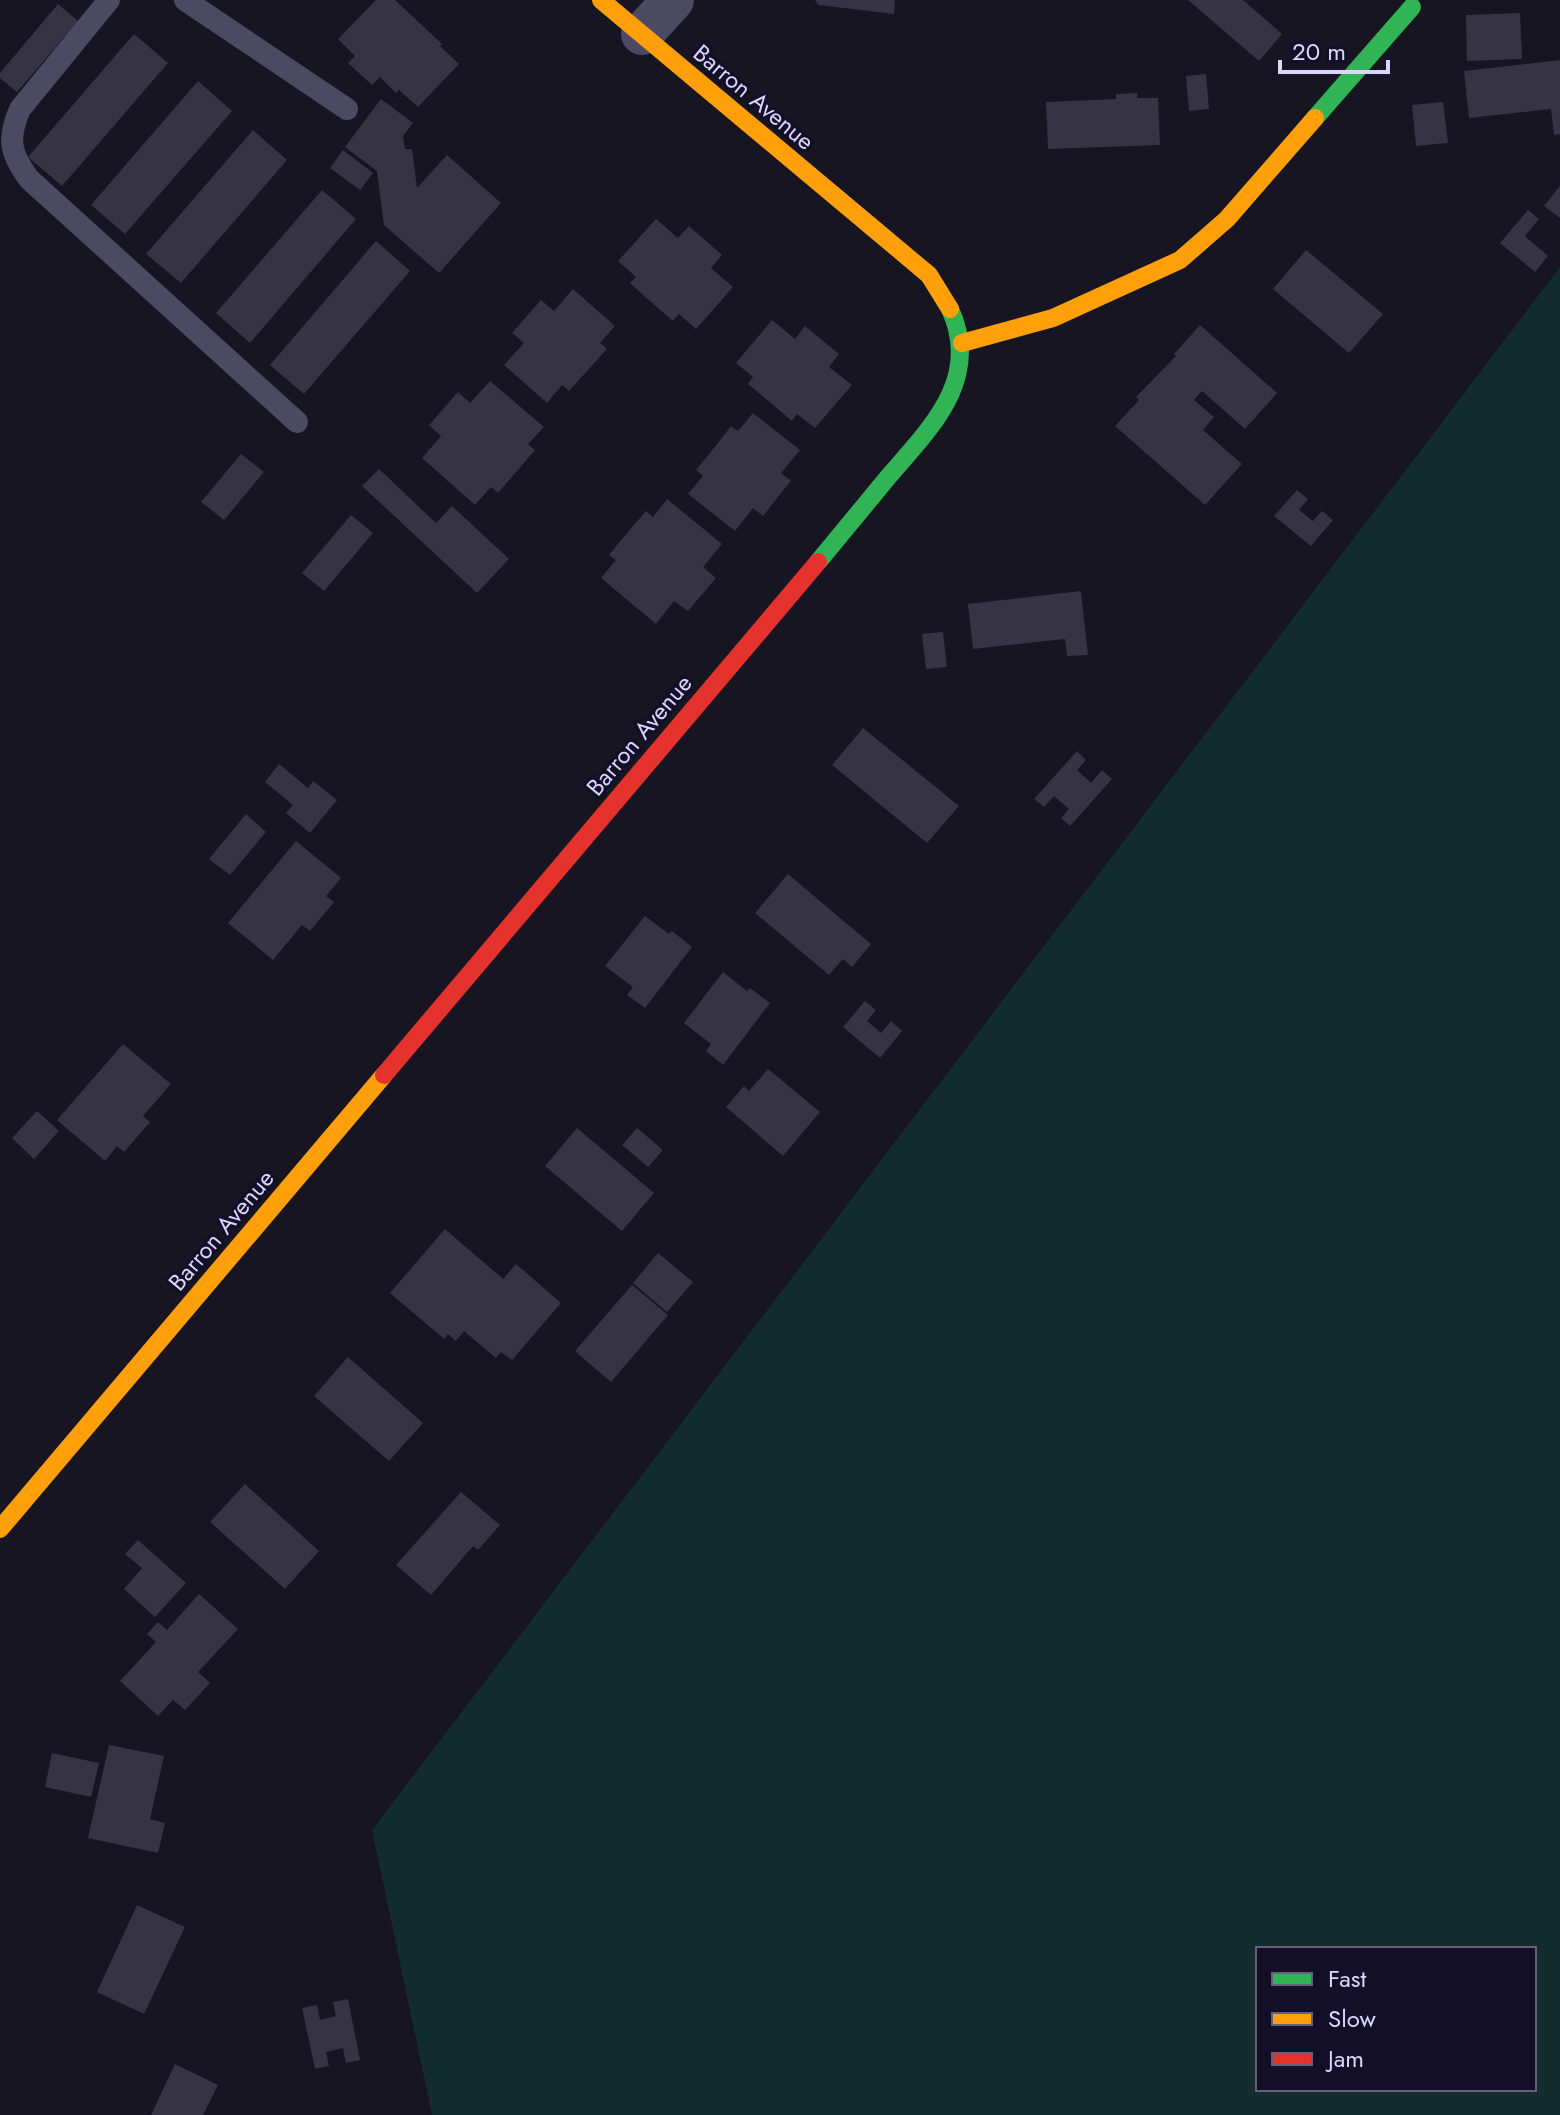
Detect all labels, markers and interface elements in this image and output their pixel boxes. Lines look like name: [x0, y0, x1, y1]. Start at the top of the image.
scale bar: [1280, 24, 1388, 74]
text: 20 m: [1292, 34, 1346, 69]
street label: Barron Avenue: [686, 36, 822, 158]
street label: Barron Avenue: [578, 667, 700, 803]
street label: Barron Avenue: [160, 1162, 282, 1298]
legend: [1256, 1947, 1536, 2091]
text: Fast: [1328, 1961, 1366, 1996]
text: Slow: [1328, 2001, 1376, 2036]
text: Jam: [1325, 2041, 1364, 2076]

